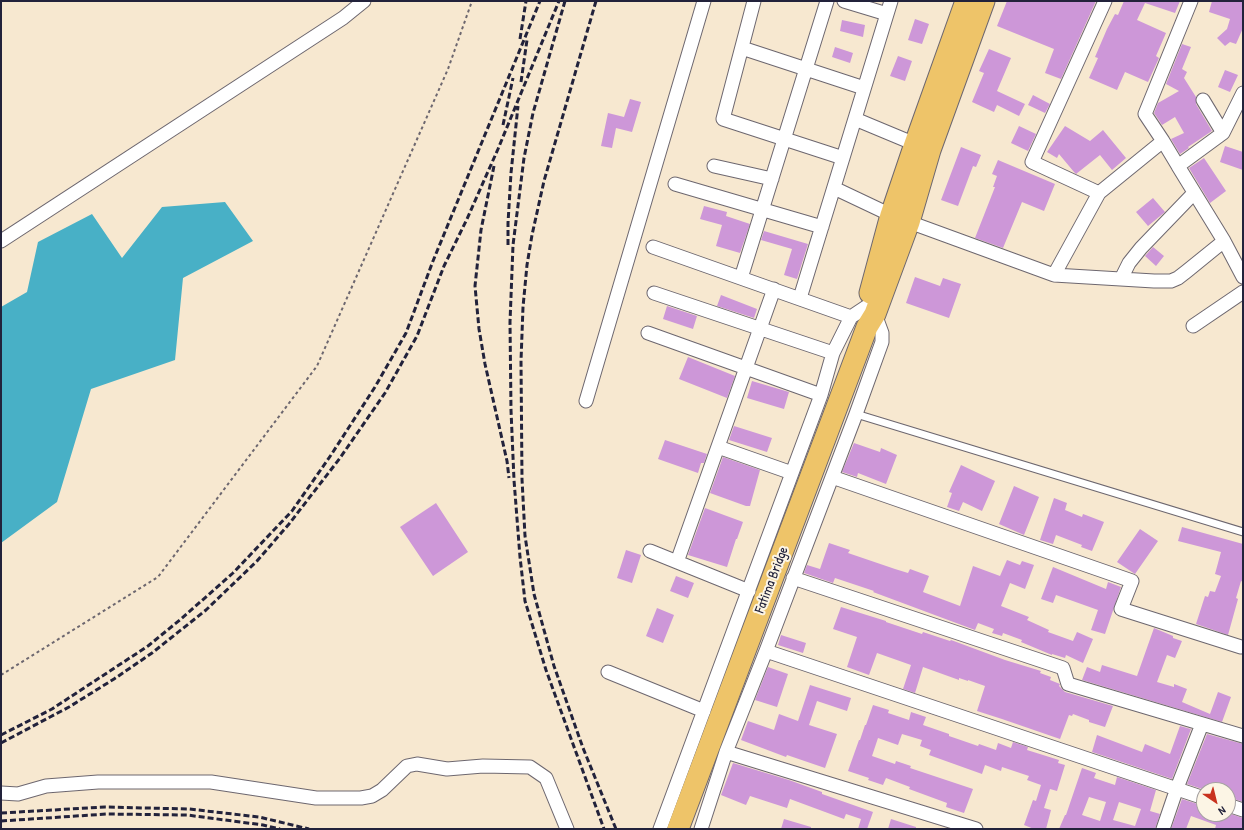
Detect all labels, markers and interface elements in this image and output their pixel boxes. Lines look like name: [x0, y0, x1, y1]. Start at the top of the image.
street label: Fatima Bridge: [752, 544, 792, 616]
north arrow: [1196, 782, 1236, 822]
text: N: [1216, 804, 1229, 818]

